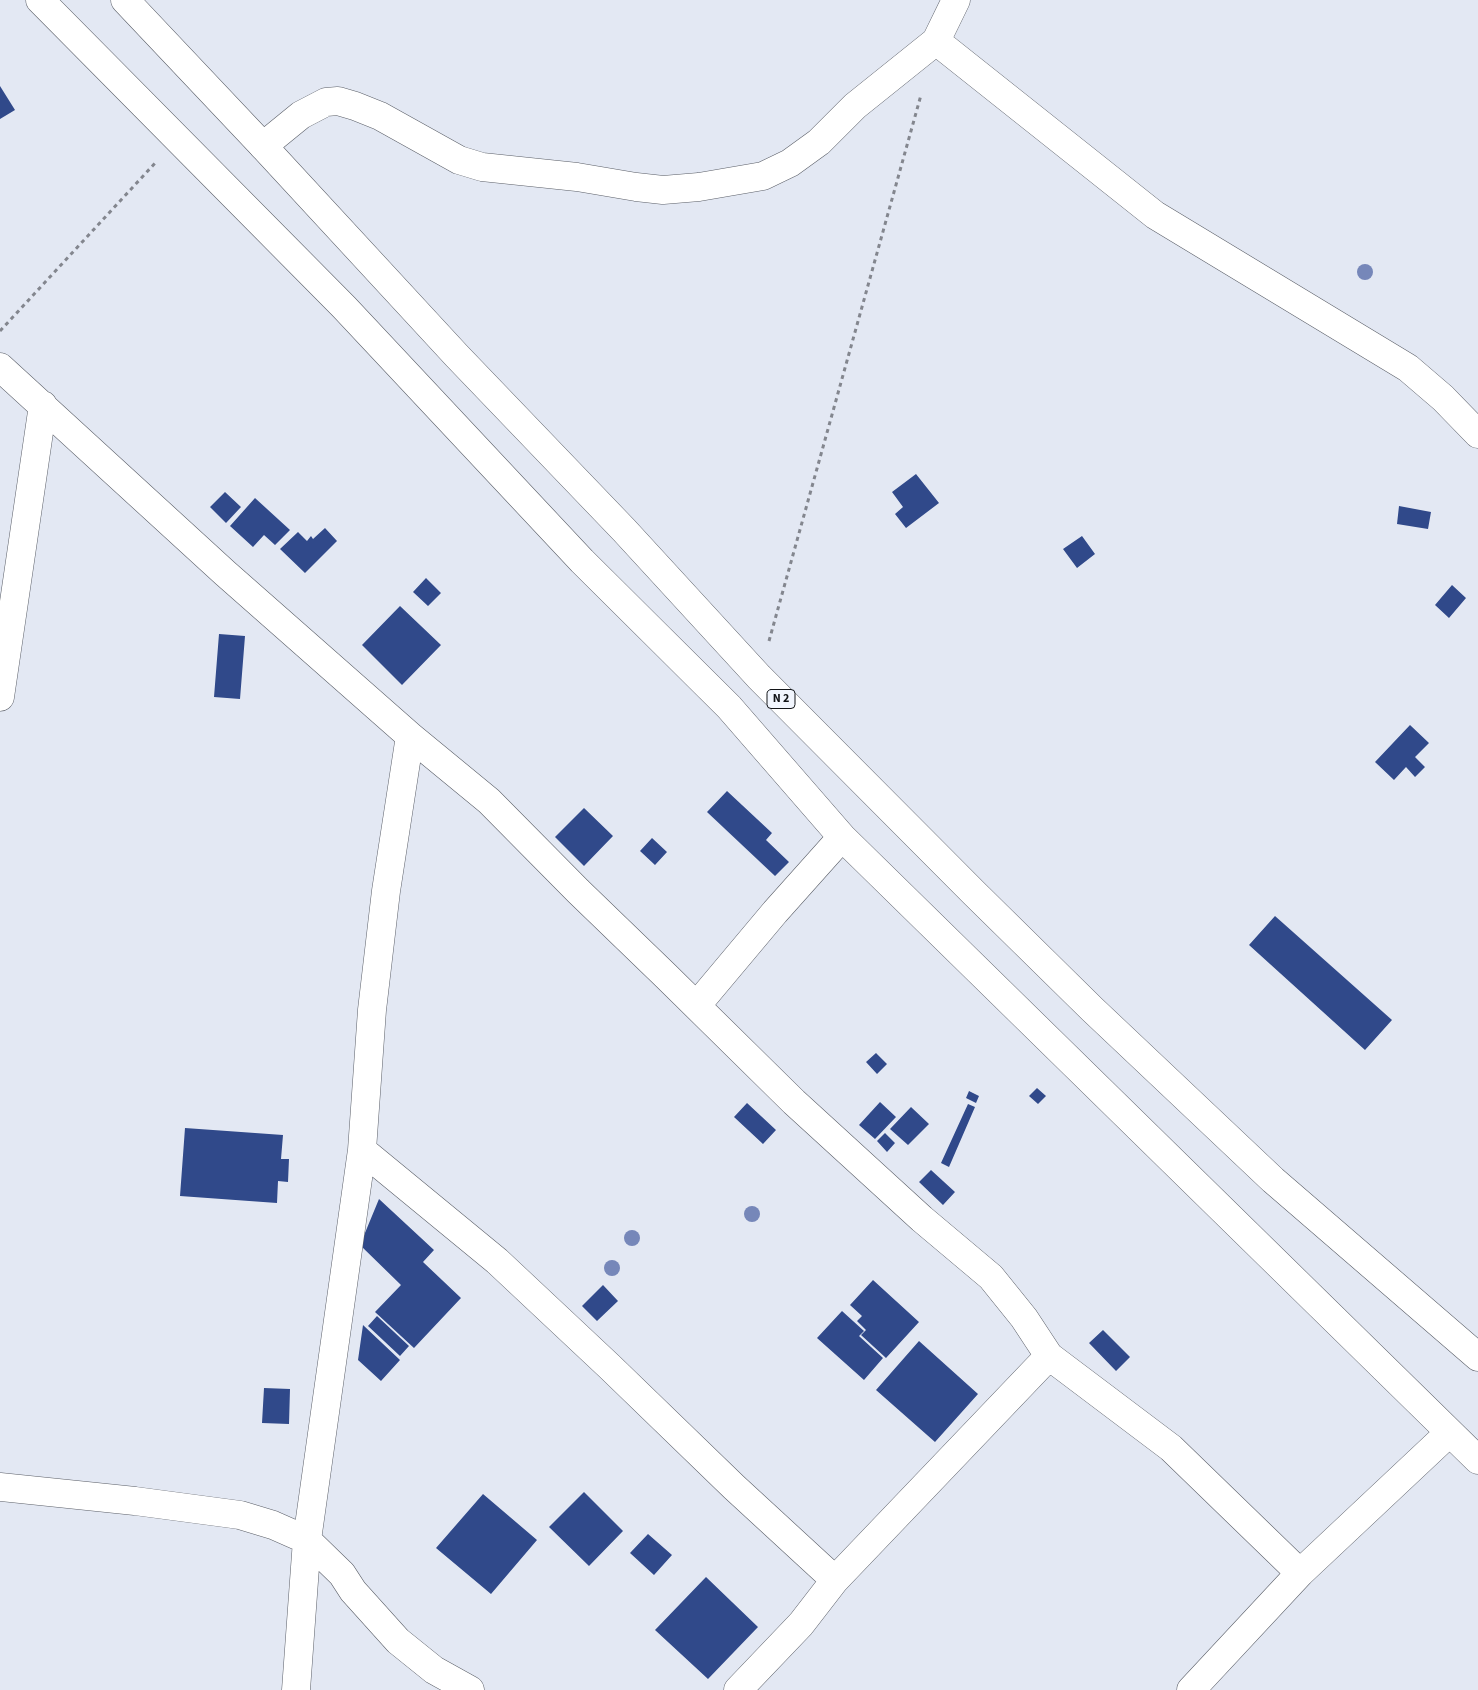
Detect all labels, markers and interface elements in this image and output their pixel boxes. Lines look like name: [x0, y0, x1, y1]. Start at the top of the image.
road number: N 2: [767, 690, 795, 709]

